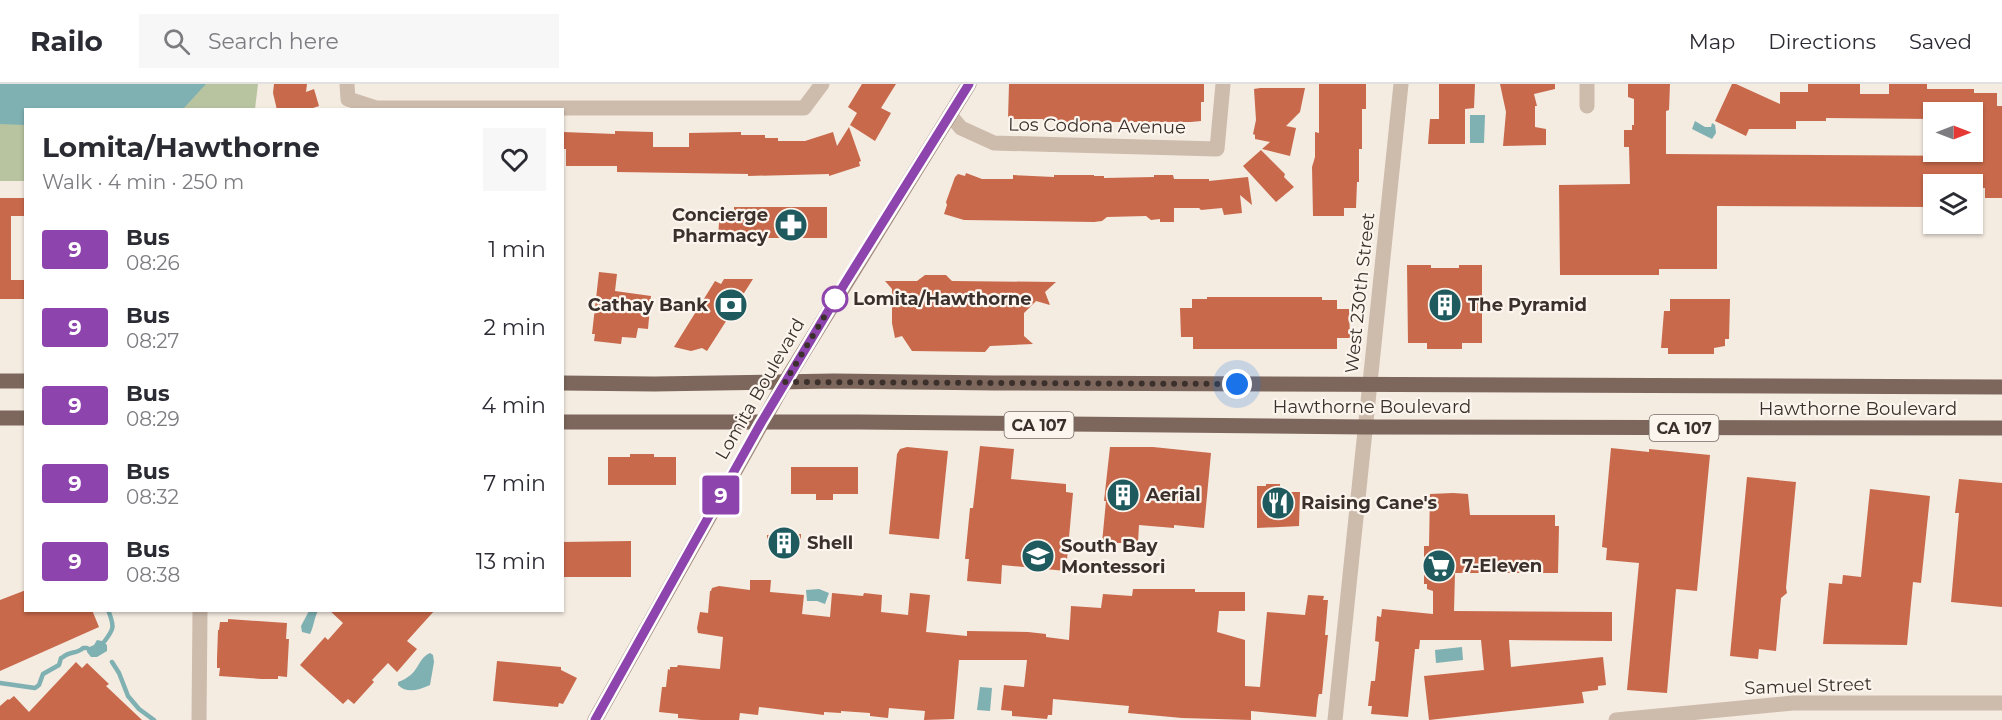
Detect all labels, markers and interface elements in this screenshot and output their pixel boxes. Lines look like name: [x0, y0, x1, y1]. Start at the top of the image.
search box: [139, 14, 559, 68]
text: Railo: [30, 24, 103, 58]
icon: search: [160, 25, 193, 58]
text: Search here: [208, 28, 339, 55]
text: Map: [1689, 29, 1735, 54]
text: Directions: [1768, 29, 1876, 54]
text: Saved: [1909, 29, 1972, 54]
north arrow: [1923, 102, 1983, 162]
map controls: [1923, 102, 1983, 234]
street label: Los Codona Avenue: [1008, 113, 1186, 139]
button: heart: [483, 128, 546, 191]
text: Lomita/Hawthorne: [42, 130, 320, 164]
text: Walk · 4 min · 250 m: [42, 170, 244, 194]
button: layers: [1923, 174, 1983, 234]
place label: Concierge Pharmacy: [672, 204, 768, 247]
pharmacy icon: Concierge Pharmacy: [773, 207, 809, 243]
street label: West 230th Street: [1341, 211, 1379, 375]
text: Bus: [126, 224, 170, 251]
text: 1 min: [488, 236, 546, 263]
text: 9: [68, 237, 82, 262]
text: 08:26: [126, 251, 180, 275]
marker: Lomita/Hawthorne: [822, 286, 848, 312]
bank icon: Cathay Bank: [713, 287, 749, 323]
building icon: The Pyramid: [1427, 287, 1463, 323]
place label: Lomita/Hawthorne: [853, 288, 1032, 310]
place label: Cathay Bank: [588, 294, 708, 316]
place label: The Pyramid: [1468, 294, 1587, 316]
text: Bus: [126, 302, 170, 329]
text: 2 min: [484, 314, 546, 341]
street label: Lomita Boulevard: [711, 314, 809, 464]
text: 9: [68, 315, 82, 340]
text: 08:27: [126, 329, 179, 353]
your location: [1222, 369, 1252, 399]
text: Bus: [126, 380, 170, 407]
text: 4 min: [482, 392, 546, 419]
text: 9: [68, 393, 82, 418]
street label: Hawthorne Boulevard: [1273, 396, 1471, 418]
street label: Hawthorne Boulevard: [1759, 398, 1957, 420]
text: 08:29: [126, 407, 180, 431]
road number: CA 107: [1004, 412, 1074, 438]
road number: CA 107: [1650, 415, 1718, 441]
text: Bus: [126, 458, 170, 485]
text: 7 min: [483, 470, 546, 497]
text: 9: [68, 471, 82, 496]
line badge: 9: [702, 476, 740, 514]
building icon: Aerial: [1105, 477, 1141, 513]
text: 9: [714, 483, 728, 508]
place label: Aerial: [1145, 484, 1201, 506]
text: 08:32: [126, 485, 179, 509]
restaurant icon: Raising Cane's: [1260, 485, 1296, 521]
place label: Raising Cane's: [1301, 492, 1438, 514]
building icon: Shell: [766, 525, 802, 561]
place label: Shell: [807, 532, 853, 554]
place label: South Bay Montessori: [1061, 535, 1165, 578]
text: Bus: [126, 536, 170, 563]
school or university icon: South Bay Montessori: [1020, 538, 1056, 574]
text: 13 min: [476, 548, 546, 575]
supermarket icon: 7-Eleven: [1421, 548, 1457, 584]
text: 9: [68, 549, 82, 574]
place label: 7-Eleven: [1462, 555, 1542, 577]
text: 08:38: [126, 563, 180, 587]
street label: Samuel Street: [1744, 673, 1872, 699]

